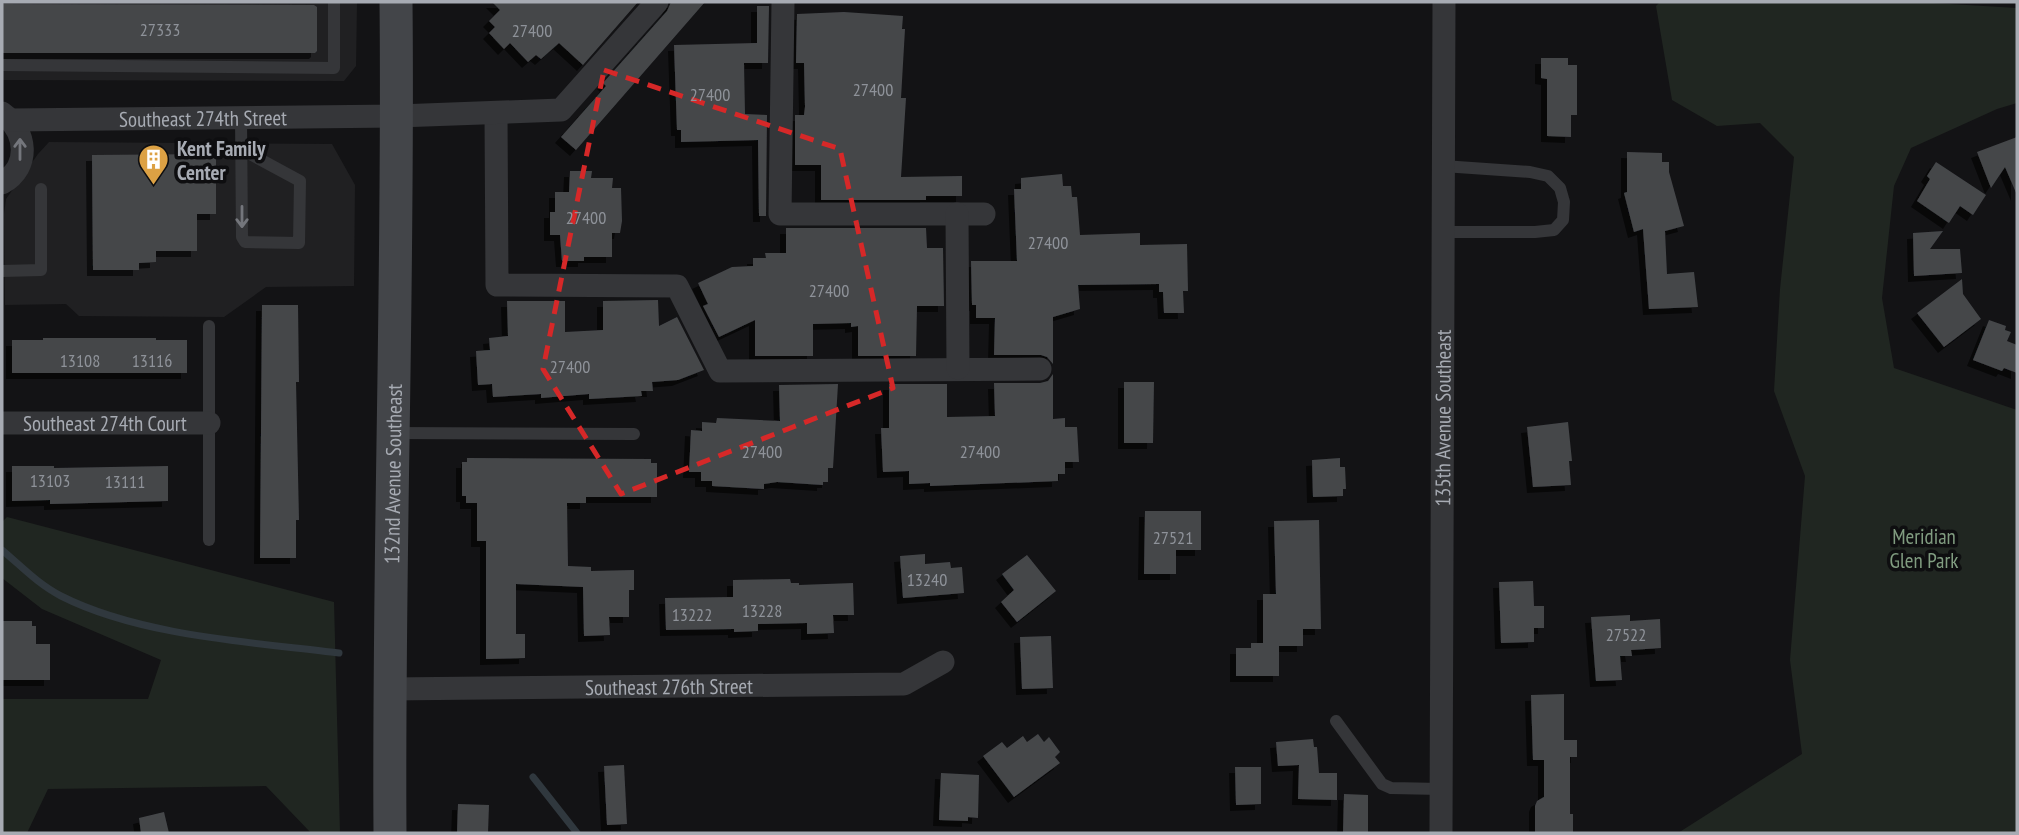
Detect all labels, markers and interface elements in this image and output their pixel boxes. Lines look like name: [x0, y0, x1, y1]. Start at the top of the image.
house number: 27333: [140, 18, 180, 41]
house number: 27400: [512, 19, 552, 42]
house number: 27400: [853, 78, 893, 101]
house number: 27400: [690, 83, 730, 106]
street label: Southeast 274th Street: [119, 104, 287, 132]
place label: Kent Family Center: [177, 135, 266, 186]
one-way arrow: [14, 138, 27, 161]
building icon: Kent Family Center: [137, 143, 171, 187]
one-way arrow: [235, 205, 249, 228]
house number: 27400: [566, 206, 606, 229]
house number: 27400: [1028, 231, 1068, 254]
house number: 27400: [809, 279, 849, 302]
street label: 135th Avenue Southeast: [1429, 329, 1456, 507]
house number: 13108: [60, 349, 100, 372]
house number: 13116: [132, 349, 172, 372]
house number: 27400: [550, 355, 590, 378]
street label: 132nd Avenue Southeast: [378, 383, 407, 564]
street label: Southeast 274th Court: [23, 410, 187, 437]
house number: 27400: [742, 440, 782, 463]
house number: 27400: [960, 440, 1000, 463]
house number: 13103: [30, 469, 70, 492]
house number: 13111: [105, 470, 145, 493]
park label: Meridian Glen Park: [1890, 523, 1958, 574]
house number: 27521: [1153, 526, 1193, 549]
house number: 13240: [907, 568, 947, 591]
house number: 13228: [742, 599, 782, 622]
house number: 13222: [672, 603, 712, 626]
house number: 27522: [1606, 623, 1646, 646]
street label: Southeast 276th Street: [585, 672, 753, 701]

